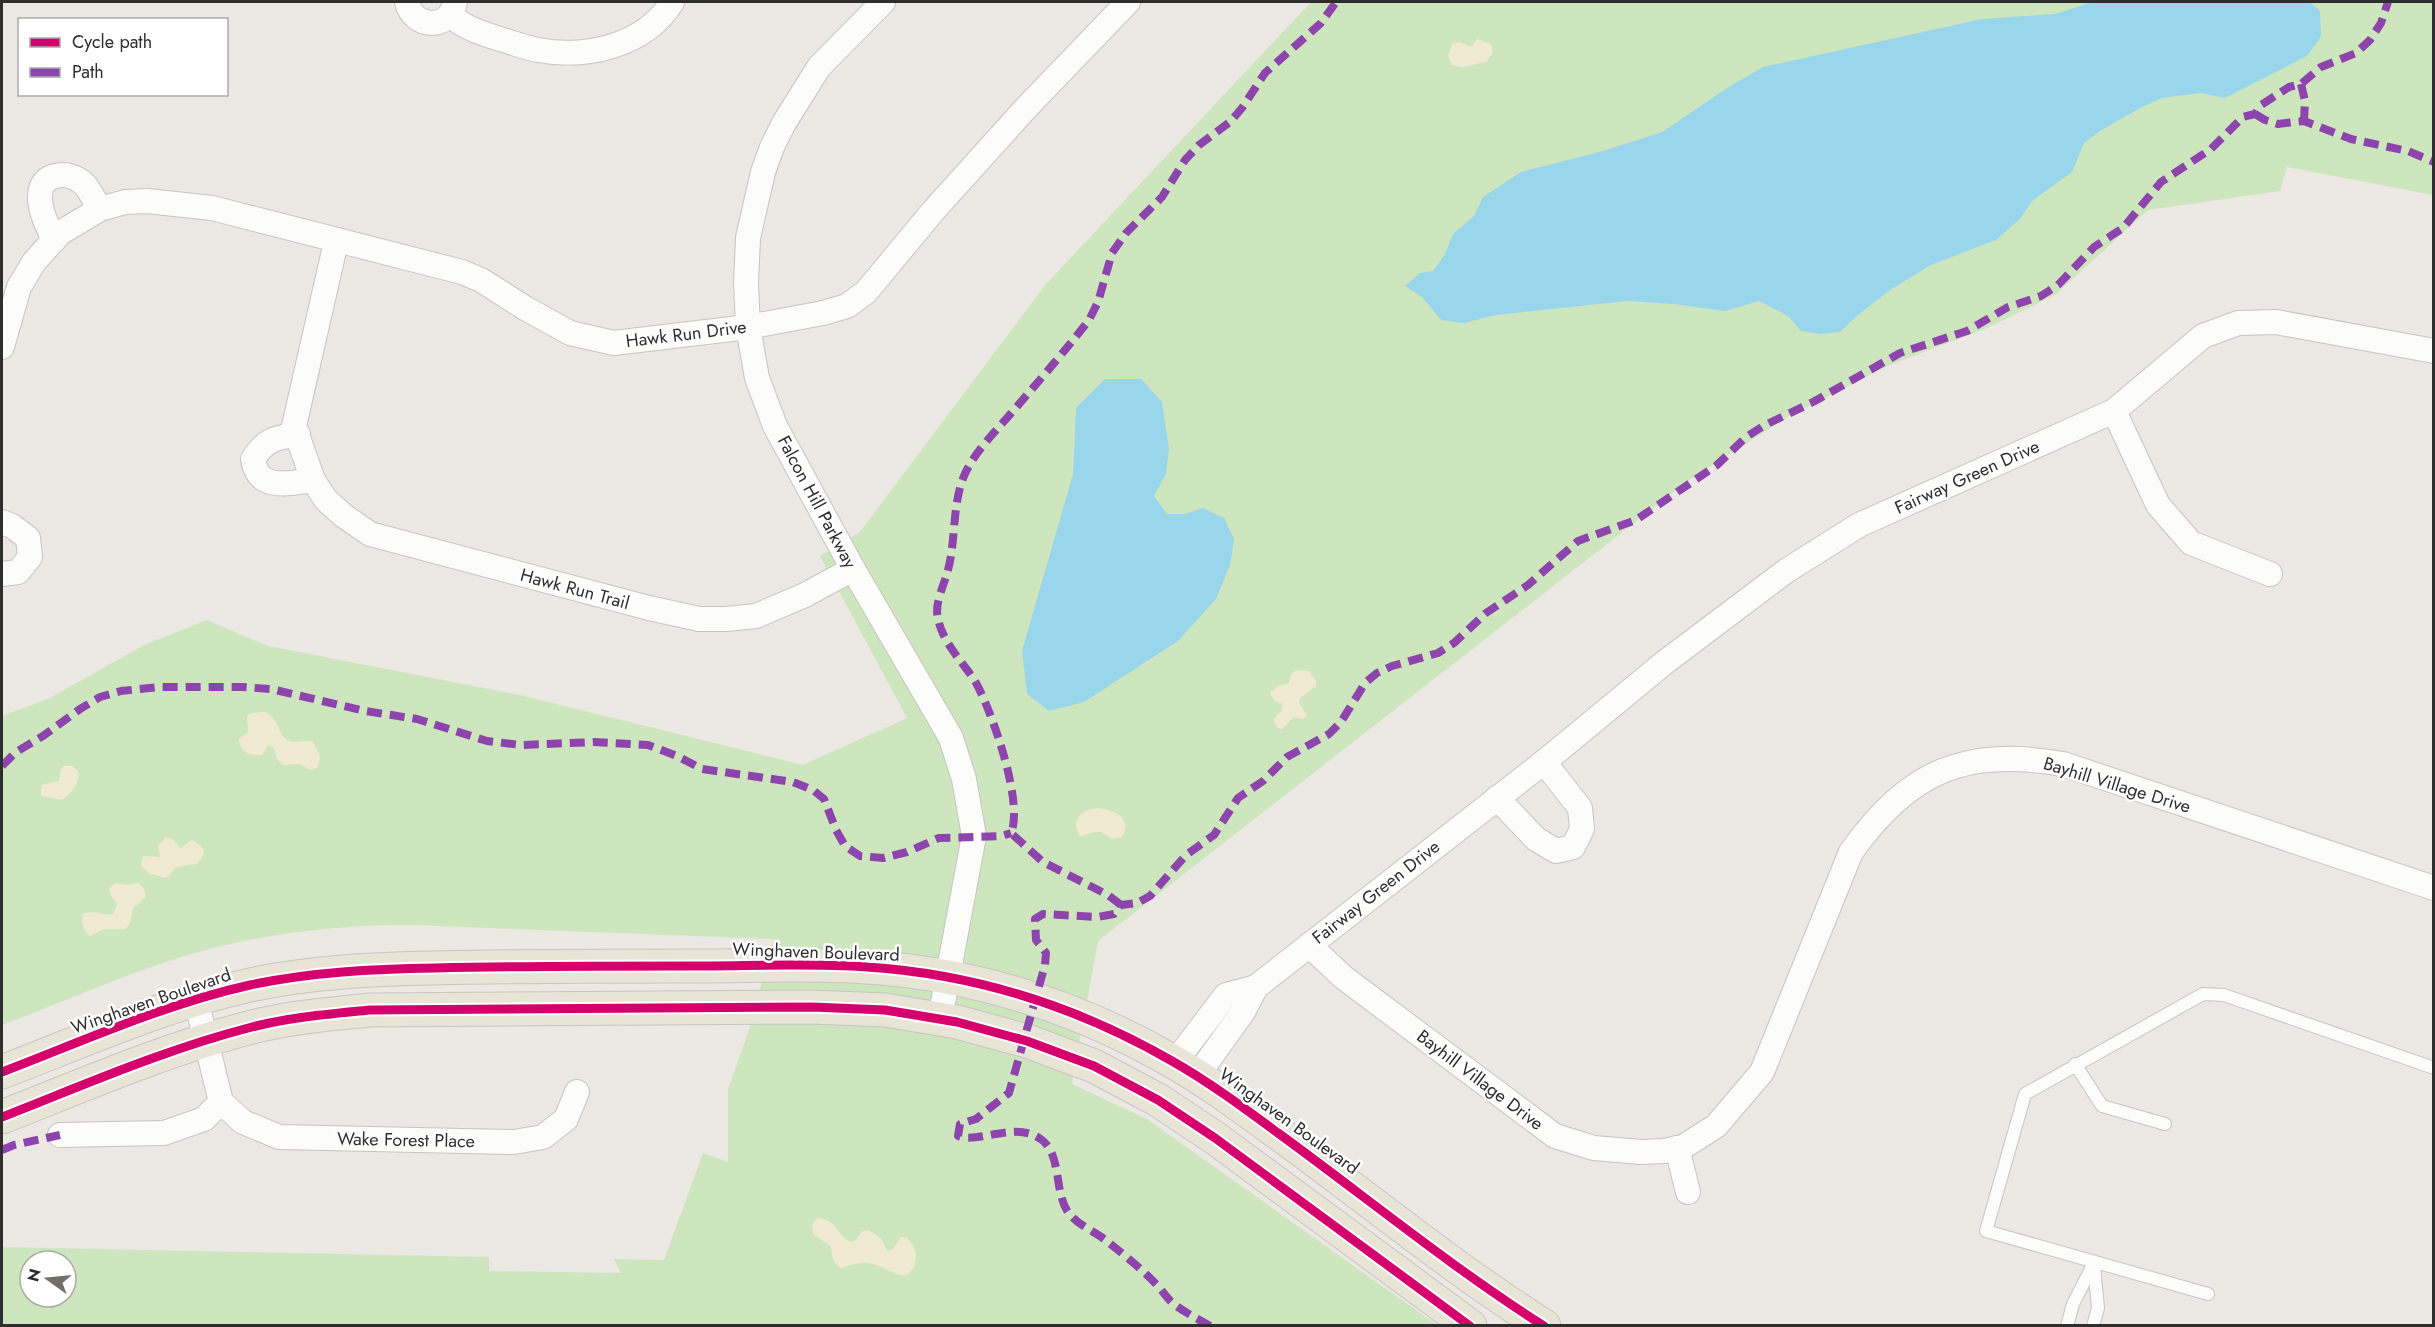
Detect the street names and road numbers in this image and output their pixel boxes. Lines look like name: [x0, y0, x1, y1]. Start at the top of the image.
street label: Hawk Run Drive: [624, 314, 748, 354]
street label: Falcon Hill Parkway: [771, 431, 863, 573]
street label: Fairway Green Drive: [1890, 433, 2044, 521]
street label: Hawk Run Trail: [518, 562, 632, 616]
street label: Bayhill Village Drive: [2040, 750, 2194, 820]
street label: Fairway Green Drive: [1307, 834, 1445, 950]
street label: Winghaven Boulevard: [732, 936, 900, 968]
street label: Winghaven Boulevard: [68, 961, 234, 1041]
street label: Bayhill Village Drive: [1411, 1024, 1549, 1136]
street label: Winghaven Boulevard: [1214, 1061, 1364, 1181]
street label: Wake Forest Place: [337, 1126, 475, 1154]

